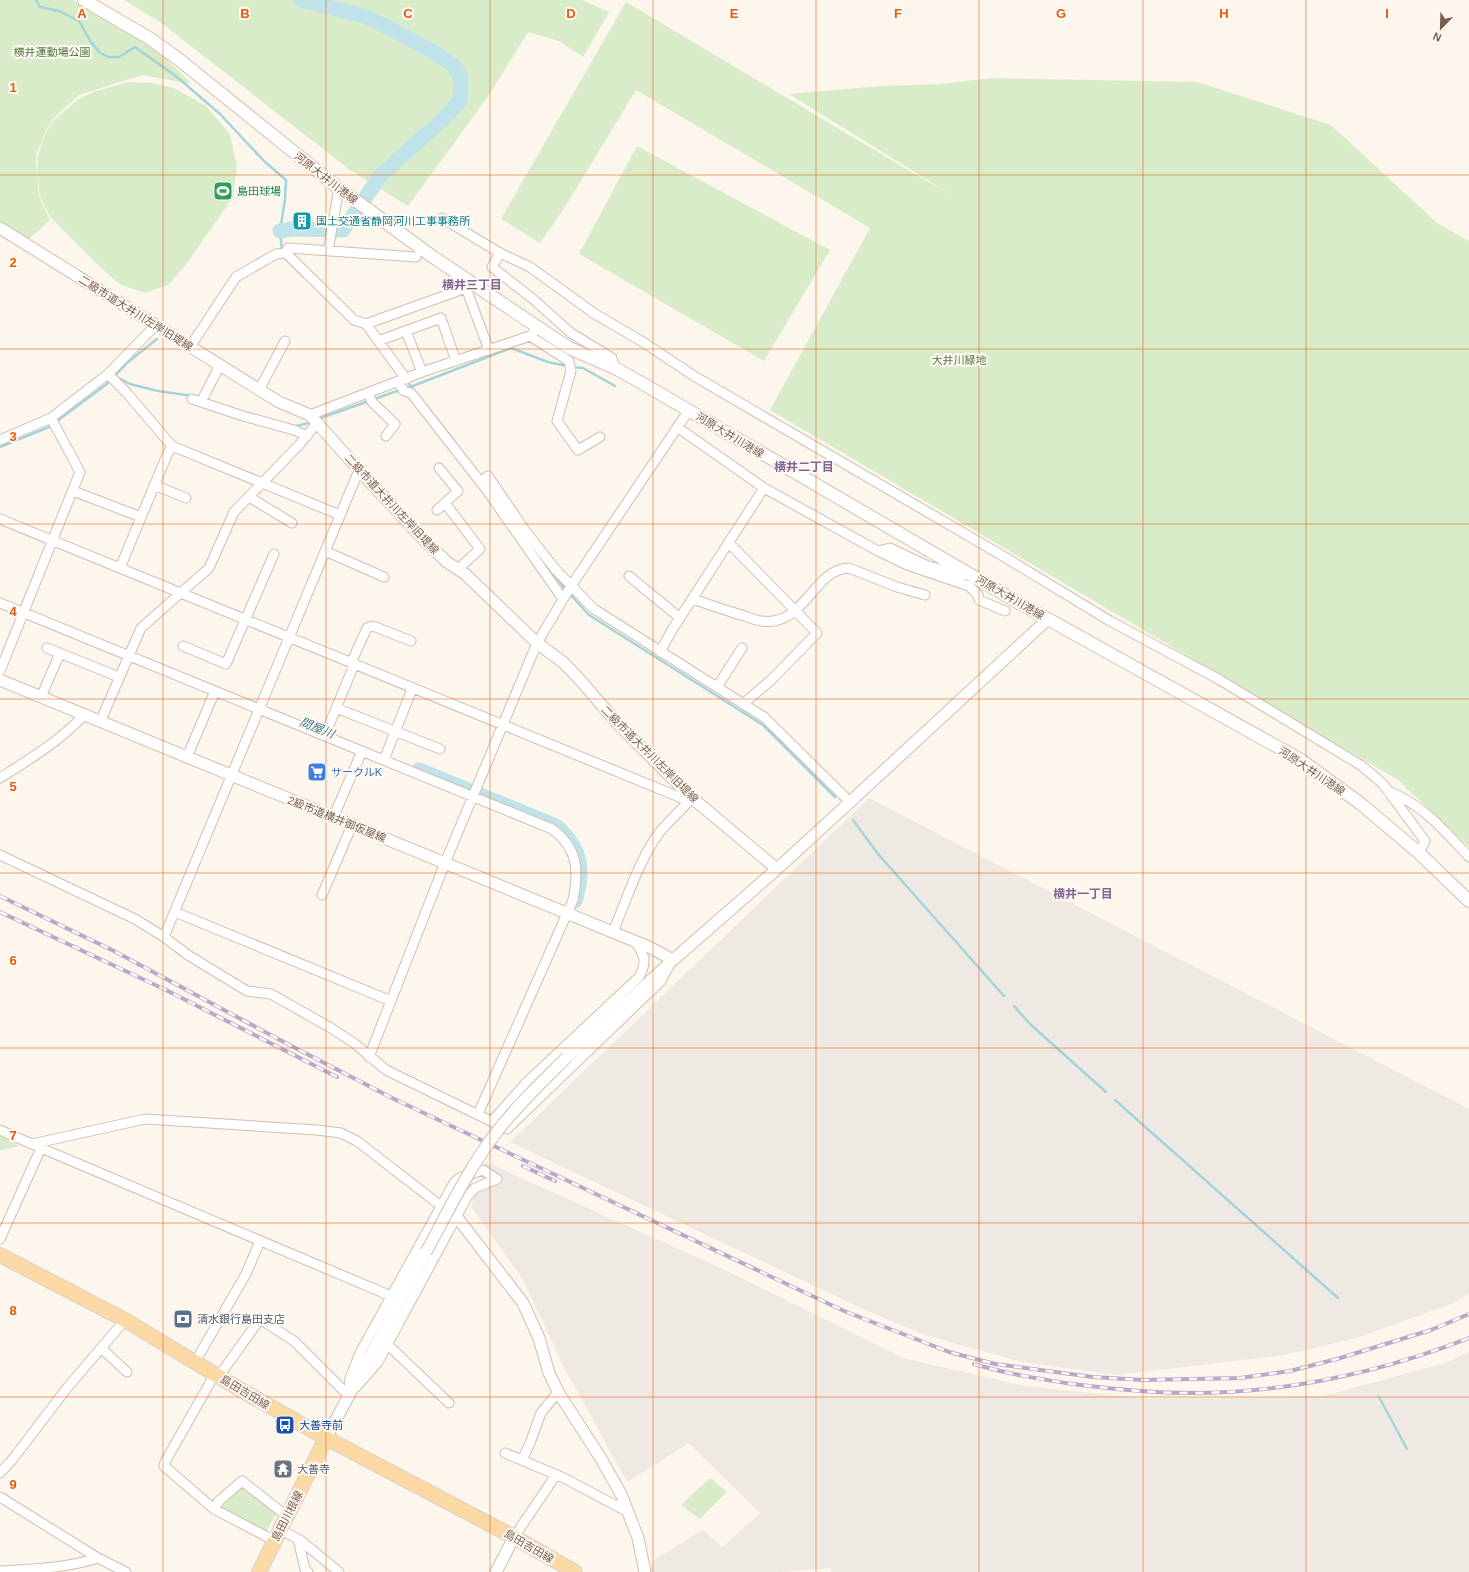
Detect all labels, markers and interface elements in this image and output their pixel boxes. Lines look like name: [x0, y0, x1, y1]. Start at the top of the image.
text: A: [77, 6, 87, 21]
text: B: [240, 6, 250, 21]
text: C: [403, 6, 413, 21]
text: D: [566, 6, 576, 21]
text: E: [730, 6, 739, 21]
text: F: [894, 6, 902, 21]
text: G: [1056, 6, 1066, 21]
text: H: [1219, 6, 1229, 21]
text: I: [1385, 6, 1389, 21]
north arrow: [1421, 8, 1461, 48]
text: N: [1431, 30, 1443, 44]
park label: 横井運動場公園: [14, 46, 91, 58]
text: 1: [9, 80, 17, 95]
street label: 河原大井川港線: [292, 150, 360, 206]
sports icon: 島田球場: [212, 180, 234, 202]
place label: 島田球場: [237, 185, 281, 197]
building icon: 国土交通省静岡河川工事事務所: [291, 210, 313, 232]
place label: 国土交通省静岡河川工事事務所: [316, 215, 471, 227]
text: 2: [9, 255, 17, 270]
street label: 二級市道大井川左岸旧堤線: [77, 273, 195, 353]
district label: 横井三丁目: [442, 278, 502, 292]
park label: 大井川緑地: [932, 354, 987, 366]
street label: 河原大井川港線: [694, 410, 766, 460]
text: 3: [9, 429, 17, 444]
street label: 二級市道大井川左岸旧堤線: [343, 452, 441, 556]
district label: 横井二丁目: [774, 460, 834, 474]
street label: 河原大井川港線: [974, 573, 1046, 621]
text: 4: [9, 604, 17, 619]
street label: 二級市道大井川左岸旧堤線: [599, 703, 701, 805]
water label: 問屋川: [298, 715, 338, 742]
street label: 河原大井川港線: [1277, 744, 1347, 798]
supermarket icon: サークルK: [306, 761, 328, 783]
place label: サークルK: [331, 766, 383, 778]
text: 5: [9, 779, 17, 794]
street label: 2級市道横井御仮屋線: [286, 794, 388, 844]
district label: 横井一丁目: [1053, 887, 1113, 901]
text: 6: [9, 953, 17, 968]
text: 7: [9, 1128, 17, 1143]
text: 8: [9, 1303, 17, 1318]
bank icon: 清水銀行島田支店: [172, 1308, 194, 1330]
place label: 清水銀行島田支店: [197, 1313, 285, 1325]
street label: 島田吉田線: [218, 1373, 272, 1411]
bus stop icon: 大善寺前: [274, 1414, 296, 1436]
place label: 大善寺前: [299, 1419, 343, 1431]
temple icon: 大善寺: [272, 1458, 294, 1480]
place label: 大善寺: [297, 1463, 330, 1475]
text: 9: [9, 1477, 17, 1492]
street label: 島田川根線: [269, 1489, 305, 1543]
street label: 島田吉田線: [502, 1527, 556, 1565]

